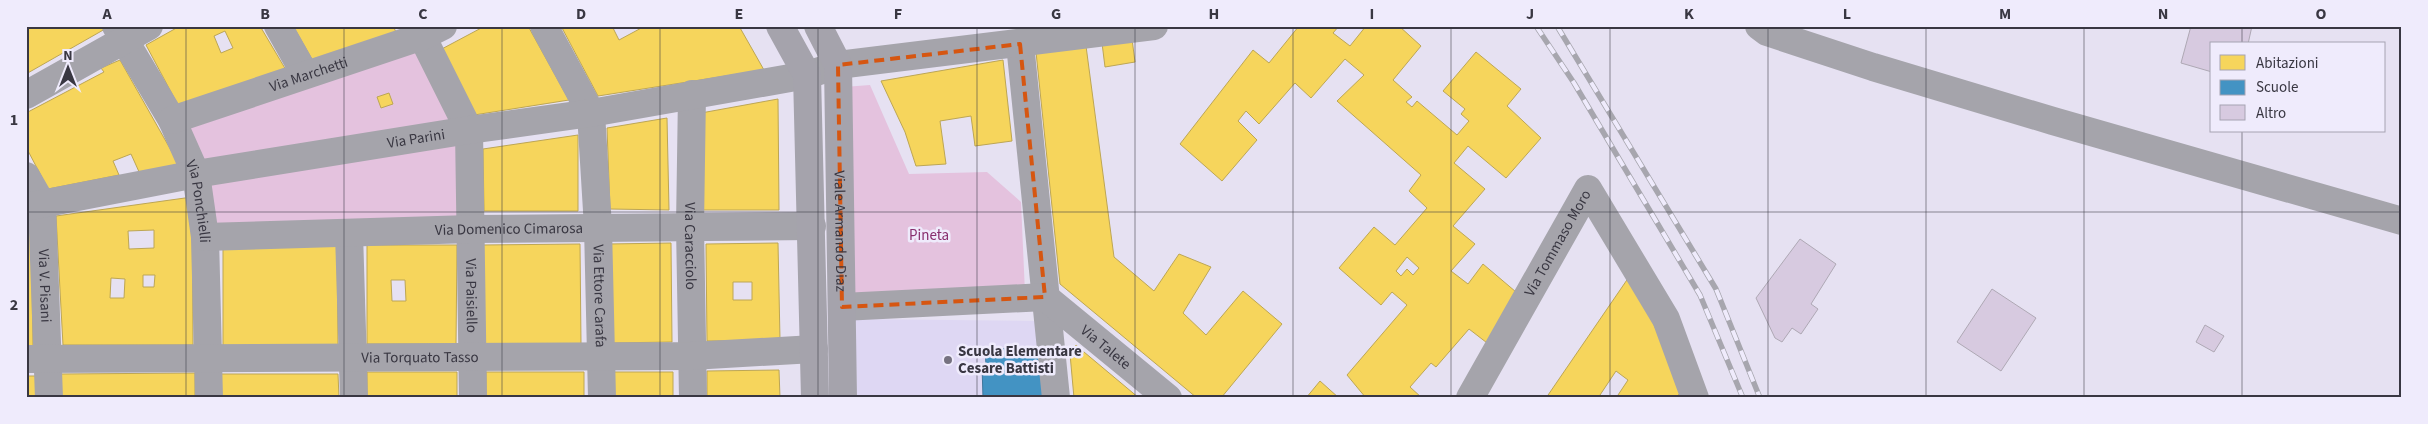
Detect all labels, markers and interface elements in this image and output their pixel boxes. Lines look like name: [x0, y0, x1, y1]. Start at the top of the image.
text: A: [101, 3, 112, 25]
text: B: [260, 3, 270, 25]
text: C: [418, 3, 428, 25]
text: D: [576, 3, 586, 25]
text: E: [735, 3, 743, 25]
text: F: [894, 3, 902, 25]
text: G: [1051, 3, 1061, 25]
text: H: [1209, 3, 1219, 25]
text: I: [1370, 3, 1374, 25]
text: J: [1526, 3, 1534, 25]
text: K: [1684, 3, 1694, 25]
text: L: [1843, 3, 1851, 25]
text: M: [1999, 3, 2011, 25]
text: N: [2158, 3, 2168, 25]
text: O: [2316, 3, 2327, 25]
north arrow: [42, 42, 92, 92]
legend: [2210, 42, 2386, 132]
text: N: [63, 46, 73, 66]
street label: Via Marchetti: [267, 52, 351, 98]
text: Abitazioni: [2256, 53, 2319, 74]
text: Scuole: [2256, 77, 2298, 98]
text: Altro: [2256, 103, 2286, 124]
text: 1: [10, 109, 18, 131]
street label: Via Parini: [386, 124, 447, 154]
street label: Via Ponchielli: [180, 157, 215, 243]
street label: Viale Armando Diaz: [829, 170, 851, 292]
street label: Via Tommaso Moro: [1519, 186, 1596, 300]
street label: Via Caracciolo: [679, 202, 701, 290]
street label: Via Domenico Cimarosa: [434, 218, 583, 241]
park label: Pineta: [909, 225, 949, 246]
street label: Via Ettore Carafa: [587, 244, 611, 348]
street label: Via V. Pisani: [33, 249, 56, 323]
street label: Via Paisiello: [460, 258, 482, 333]
text: 2: [10, 294, 18, 316]
street label: Via Talete: [1076, 320, 1135, 375]
place label: Scuola Elementare Cesare Battisti: [958, 341, 1082, 379]
street label: Via Torquato Tasso: [361, 347, 479, 368]
marker: Scuola Elementare Cesare Battisti: [942, 354, 954, 366]

